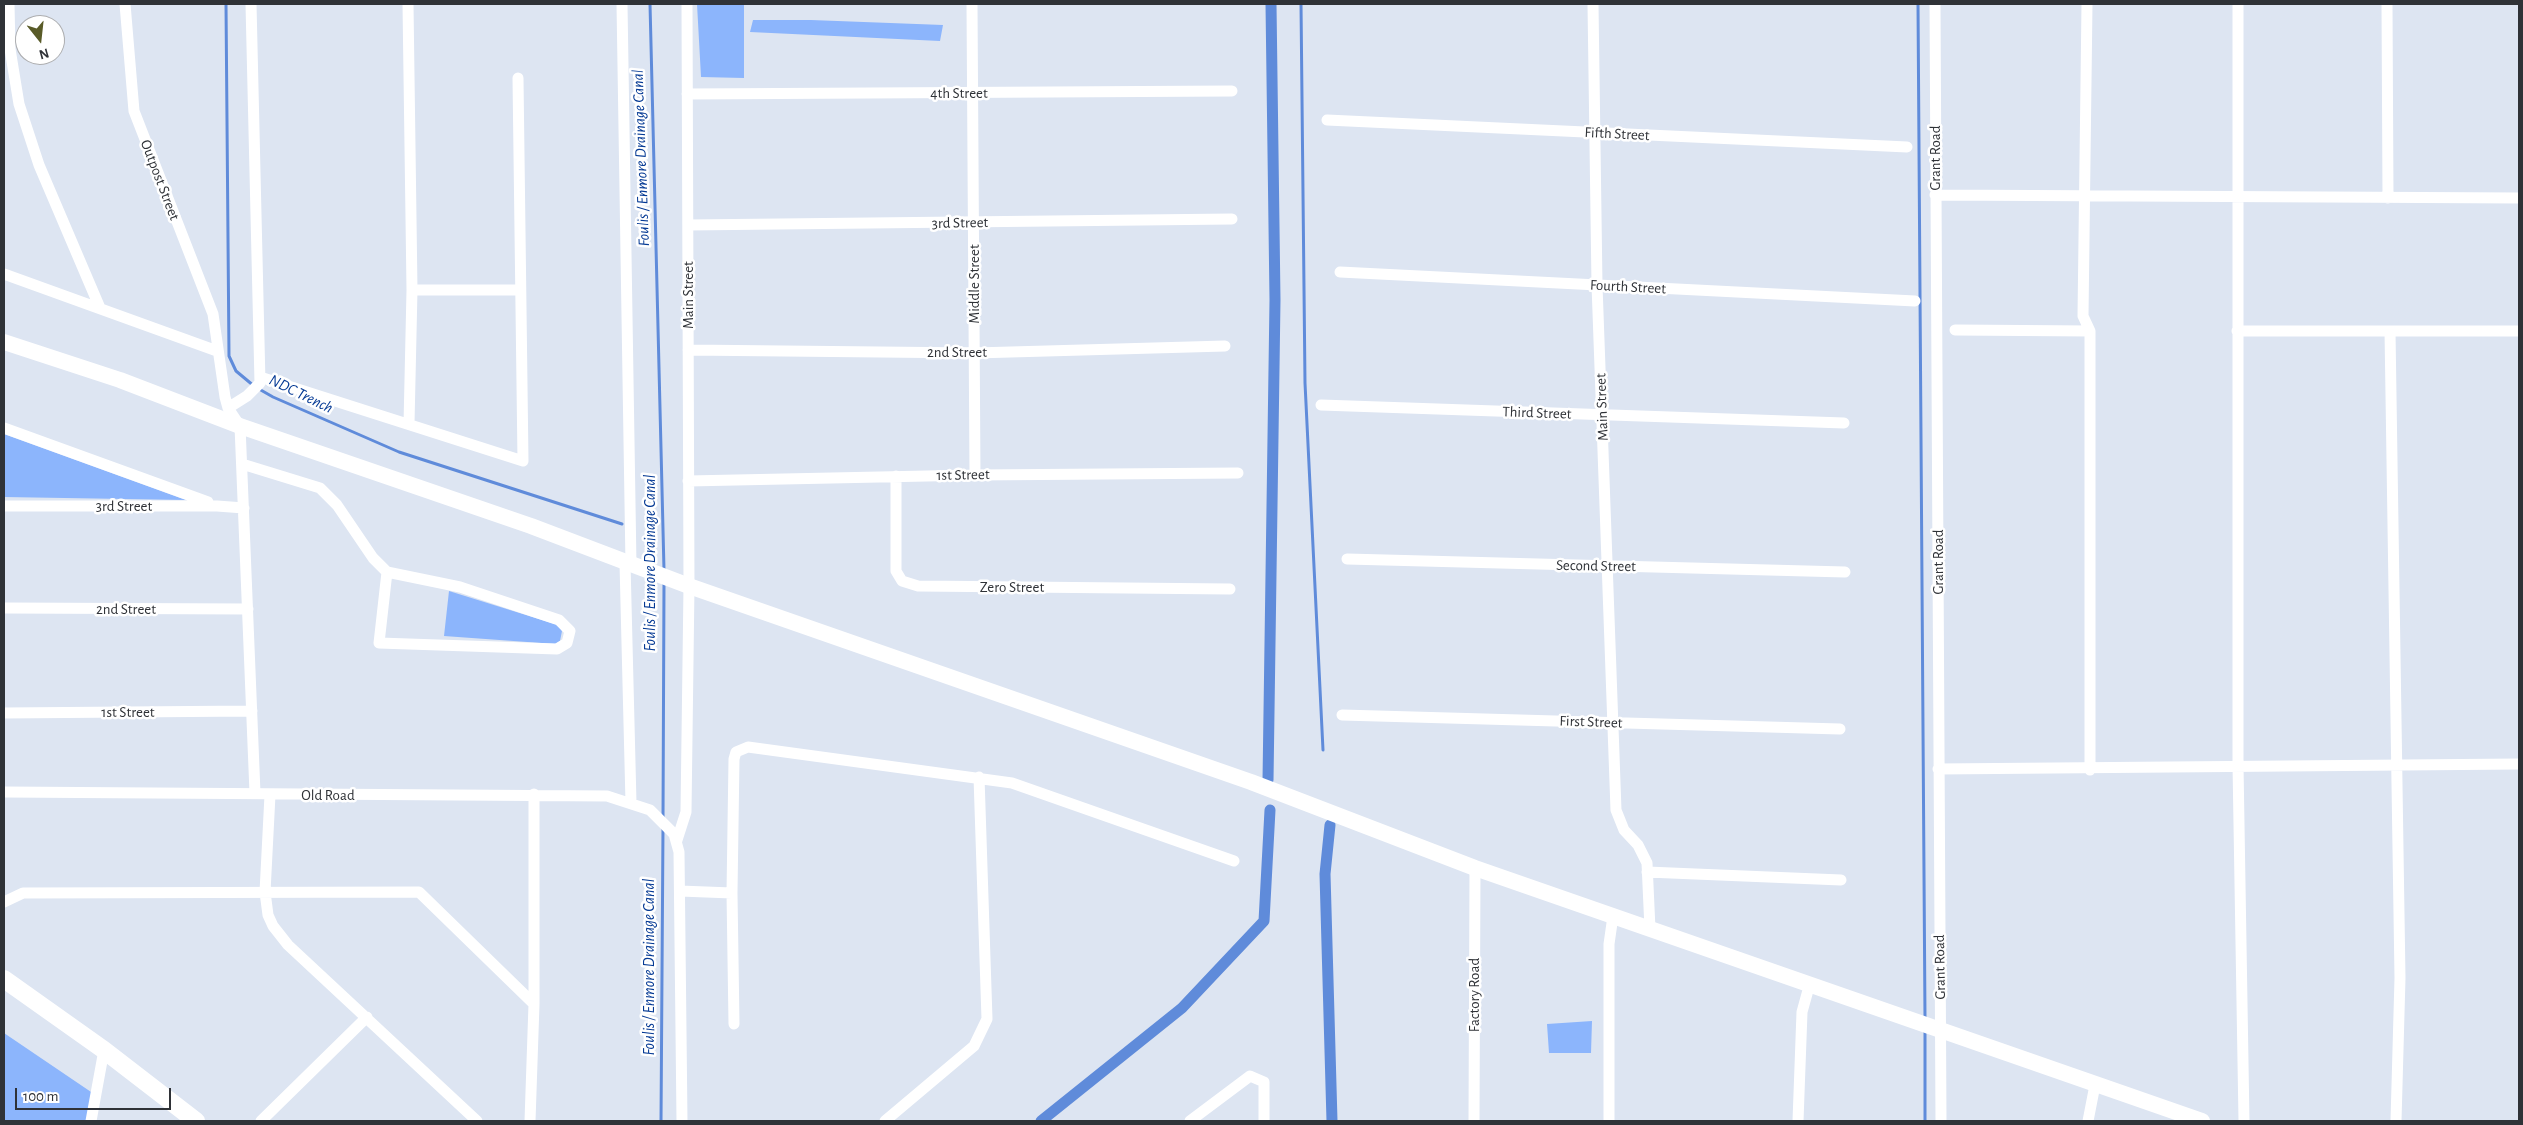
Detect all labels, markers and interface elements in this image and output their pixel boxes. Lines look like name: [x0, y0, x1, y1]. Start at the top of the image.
north arrow: [15, 15, 65, 65]
text: N: [37, 45, 50, 62]
water label: Foulis / Enmore Drainage Canal: [628, 69, 654, 247]
street label: 4th Street: [930, 84, 988, 102]
street label: Fifth Street: [1584, 123, 1650, 145]
street label: Grant Road: [1926, 125, 1944, 191]
street label: Outpost Street: [136, 137, 184, 223]
street label: 3rd Street: [932, 214, 988, 232]
street label: Middle Street: [965, 244, 983, 324]
street label: Main Street: [679, 261, 697, 329]
street label: Fourth Street: [1590, 276, 1666, 298]
street label: 2nd Street: [927, 343, 987, 361]
water label: NDC Trench: [266, 370, 336, 418]
street label: Main Street: [1592, 373, 1612, 441]
street label: Third Street: [1502, 403, 1572, 423]
street label: 1st Street: [936, 466, 990, 484]
water label: Foulis / Enmore Drainage Canal: [640, 474, 660, 652]
street label: 3rd Street: [96, 497, 152, 515]
street label: Grant Road: [1929, 529, 1947, 595]
street label: Second Street: [1556, 556, 1636, 576]
street label: Zero Street: [980, 578, 1044, 596]
street label: 2nd Street: [96, 600, 156, 618]
street label: 1st Street: [101, 703, 155, 721]
street label: First Street: [1559, 712, 1623, 732]
street label: Old Road: [301, 786, 355, 804]
water label: Foulis / Enmore Drainage Canal: [639, 878, 659, 1056]
street label: Grant Road: [1930, 934, 1950, 1000]
street label: Factory Road: [1465, 958, 1483, 1032]
scale bar: [18, 1078, 174, 1110]
text: 100 m: [23, 1089, 58, 1104]

